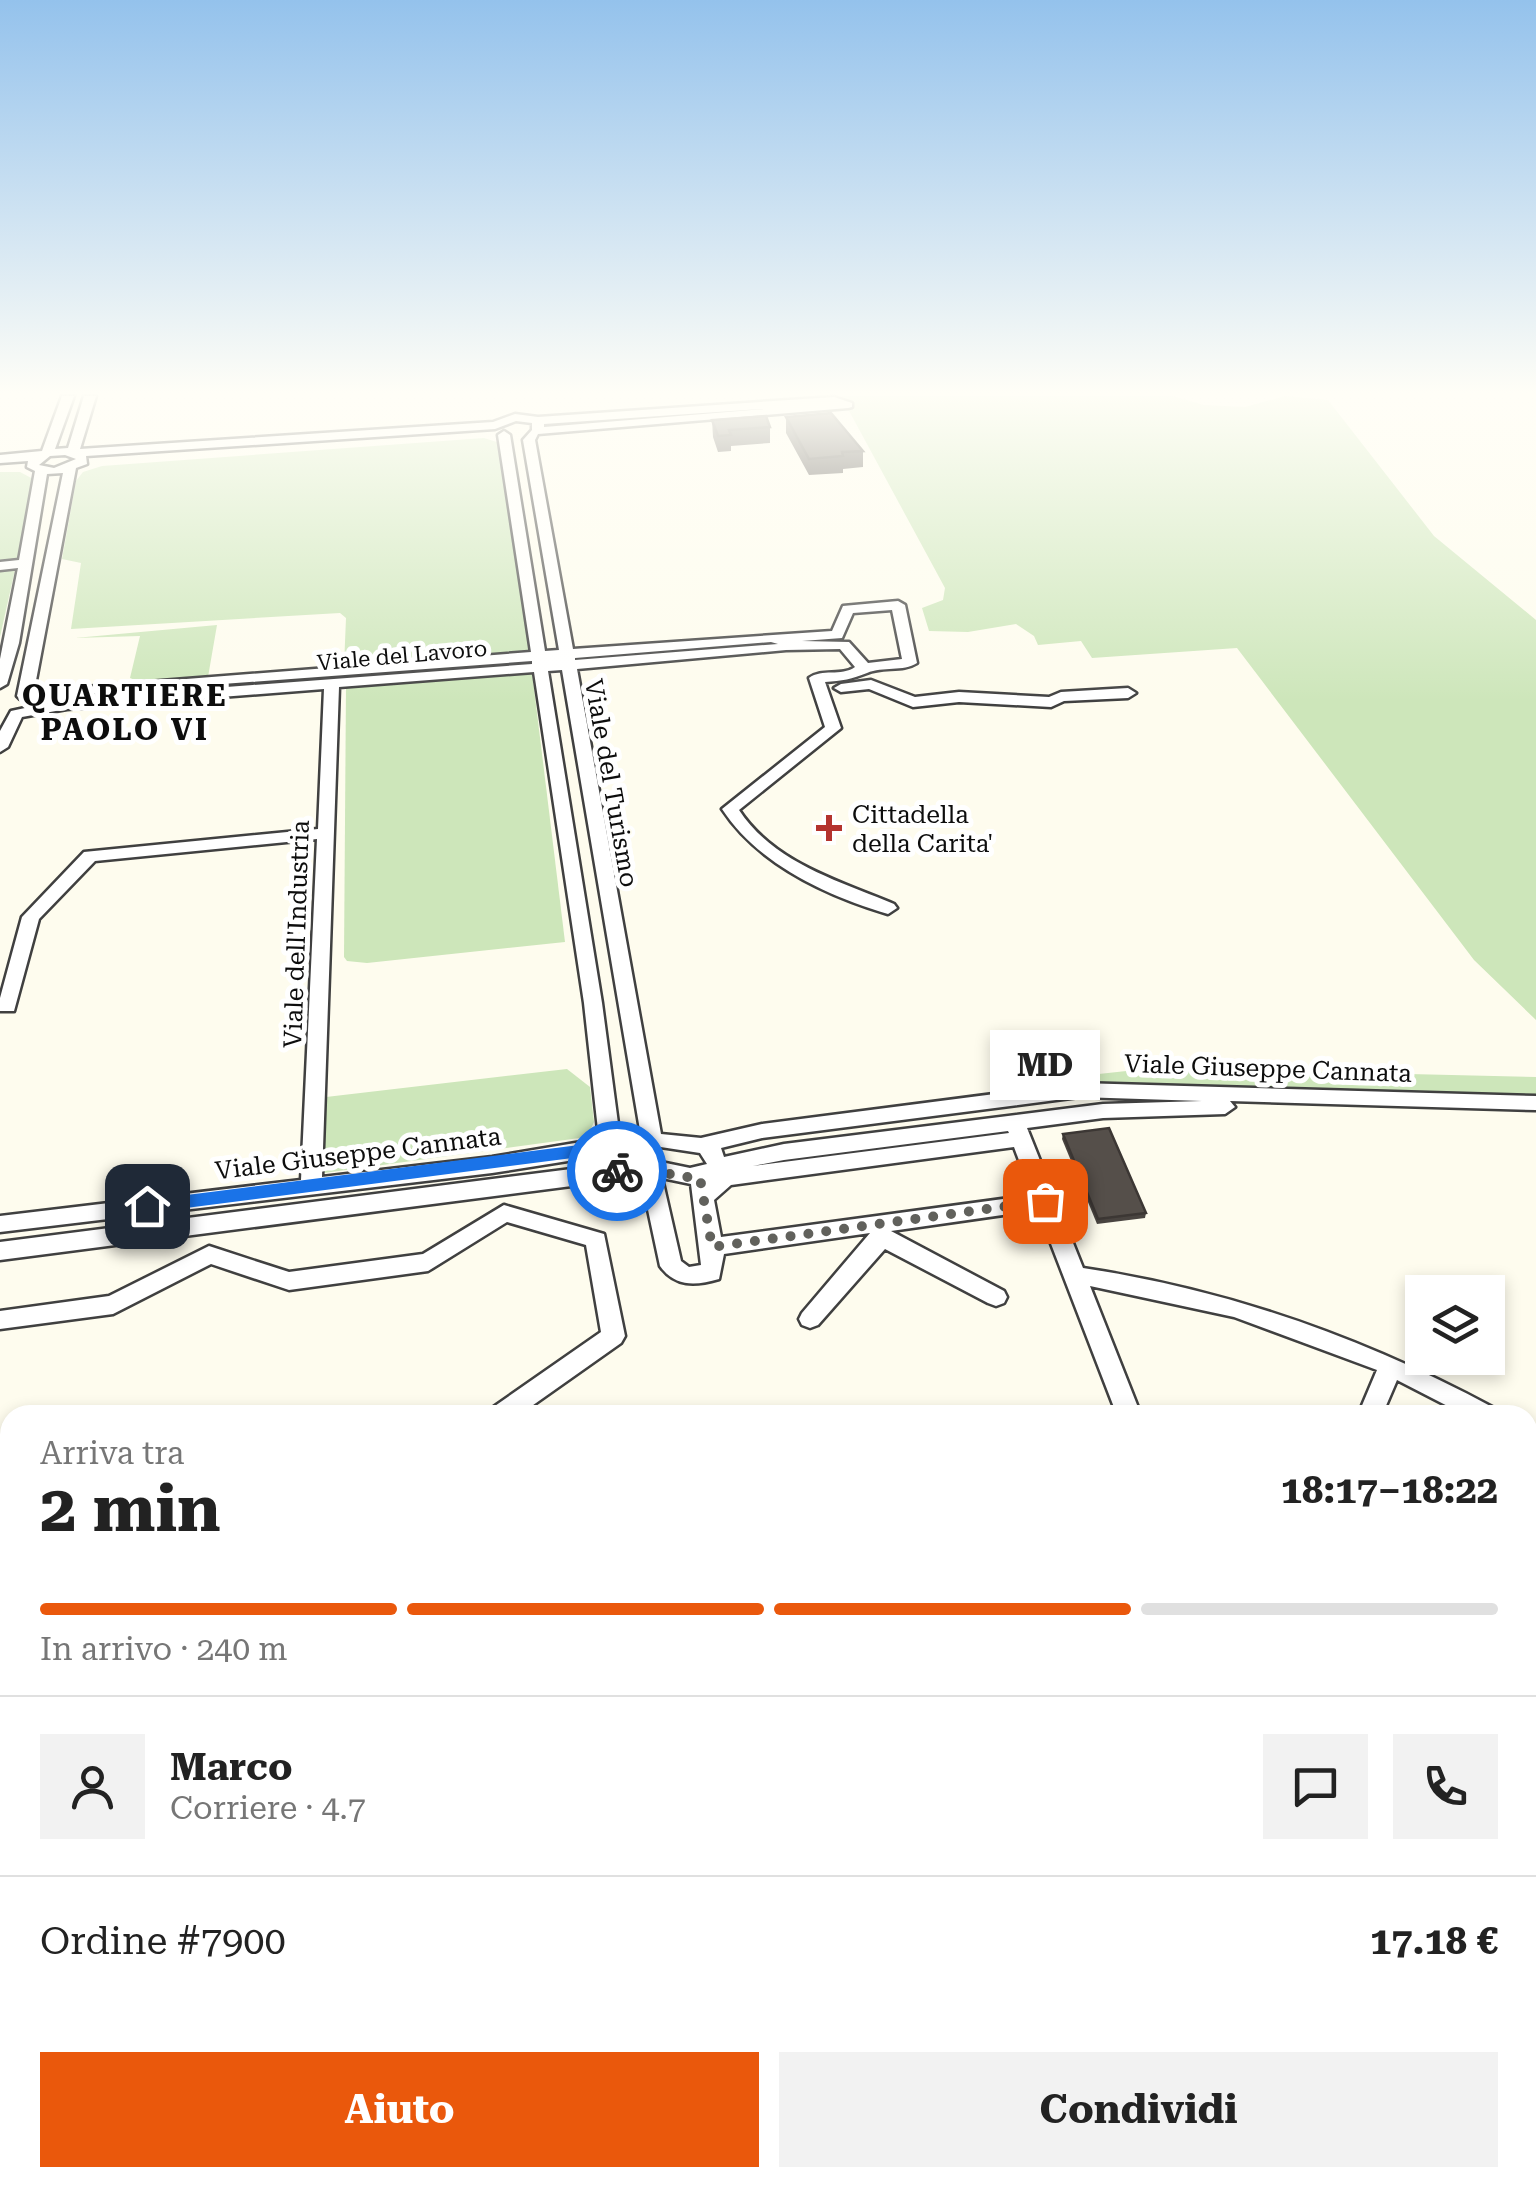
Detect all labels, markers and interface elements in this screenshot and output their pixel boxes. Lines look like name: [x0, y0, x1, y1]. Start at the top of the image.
street label: Viale del Lavoro: [316, 636, 488, 675]
street label: Viale del Turismo: [579, 677, 644, 889]
district label: QUARTIERE PAOLO VI: [22, 678, 228, 747]
place label: Cittadella della Carita': [852, 800, 993, 858]
marker: Cittadella della Carita': [816, 815, 842, 841]
street label: Viale dell'Industria: [278, 819, 315, 1048]
callout: MD: [990, 1031, 1100, 1101]
text: MD: [1017, 1046, 1073, 1084]
street label: Viale Giuseppe Cannata: [1124, 1049, 1413, 1088]
courier: [567, 1121, 667, 1221]
street label: Viale Giuseppe Cannata: [214, 1122, 503, 1185]
icon: bike: [590, 1144, 645, 1199]
pin: [1003, 1159, 1088, 1244]
pin: [105, 1164, 190, 1249]
icon: bag: [1018, 1174, 1073, 1229]
icon: home: [120, 1179, 175, 1234]
map controls: [1405, 1275, 1505, 1375]
button: layers: [1405, 1275, 1505, 1375]
text: Arriva tra: [40, 1434, 184, 1472]
text: 18:17–18:22: [1281, 1468, 1498, 1512]
text: 2 min: [40, 1471, 221, 1547]
text: In arrivo · 240 m: [40, 1630, 287, 1668]
button: person: [40, 1734, 145, 1839]
button: chat: [1263, 1734, 1368, 1839]
button: phone: [1393, 1734, 1498, 1839]
text: Marco: [170, 1745, 292, 1789]
text: Corriere · 4.7: [170, 1789, 366, 1827]
text: Ordine #7900: [40, 1919, 286, 1963]
text: 17.18 €: [1370, 1919, 1498, 1963]
button: Aiuto: [40, 2052, 759, 2167]
button: Condividi: [779, 2052, 1498, 2167]

